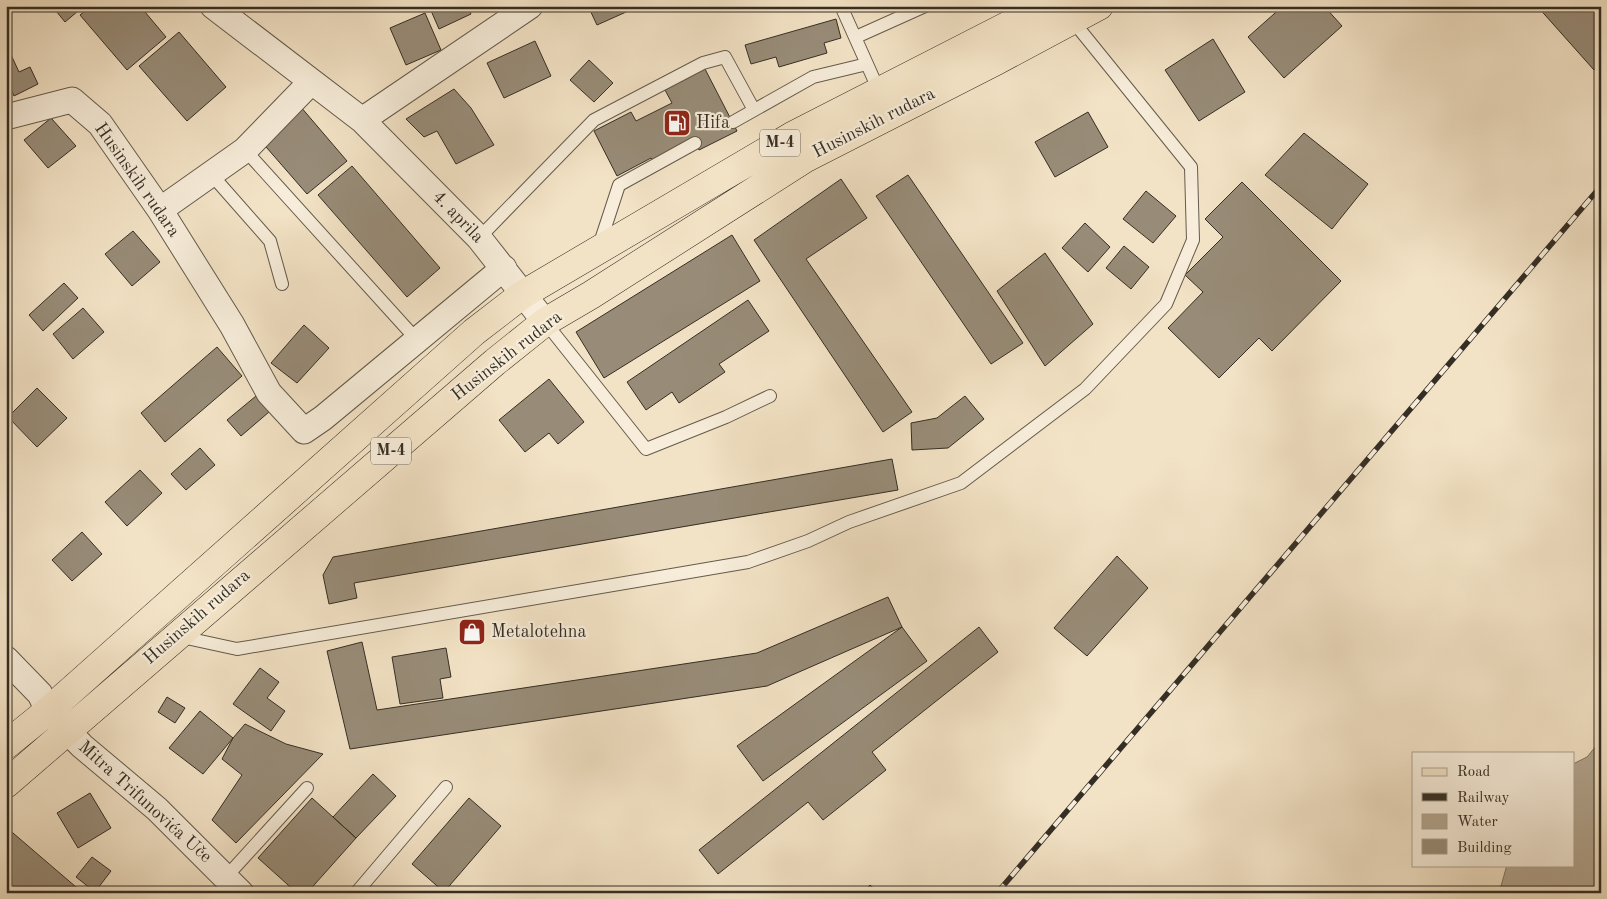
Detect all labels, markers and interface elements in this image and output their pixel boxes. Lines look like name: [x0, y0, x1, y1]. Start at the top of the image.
street label: Husinskih rudara: [810, 84, 938, 162]
fuel station icon: Hifa: [662, 108, 692, 138]
place label: Hifa: [696, 114, 730, 132]
street label: Husinskih rudara: [91, 120, 183, 240]
road number: M-4: [760, 130, 800, 156]
street label: 4. aprila: [429, 187, 487, 247]
street label: Husinskih rudara: [448, 307, 566, 405]
road number: M-4: [371, 438, 411, 464]
street label: Husinskih rudara: [140, 566, 254, 668]
shop icon: Metalotehna: [457, 617, 487, 647]
place label: Metalotehna: [491, 623, 586, 641]
street label: Mitra Trifunovića Uče: [75, 738, 215, 866]
legend: [1412, 752, 1574, 866]
text: Road: [1457, 765, 1491, 780]
text: Railway: [1457, 791, 1510, 806]
text: Water: [1457, 815, 1498, 830]
text: Building: [1457, 841, 1512, 856]

